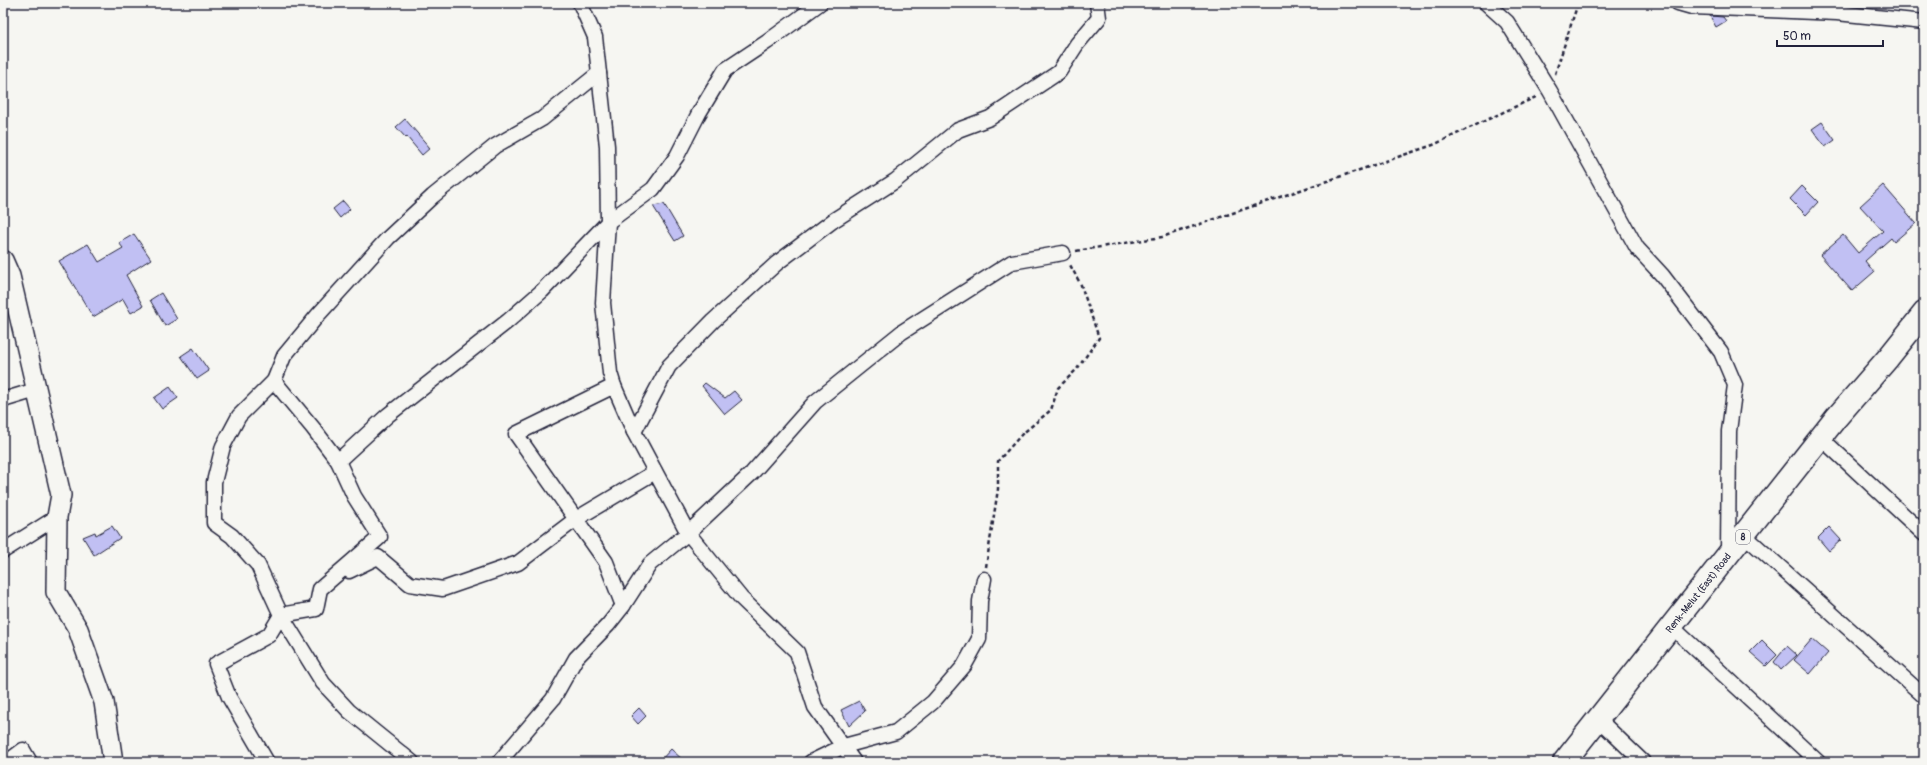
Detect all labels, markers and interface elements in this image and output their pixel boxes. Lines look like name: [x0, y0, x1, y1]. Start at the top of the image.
scale bar: [1777, 22, 1883, 48]
text: 50 m: [1783, 29, 1811, 44]
road number: 8: [1736, 530, 1750, 544]
street label: Renk-Melut (East) Road: [1664, 551, 1734, 636]

